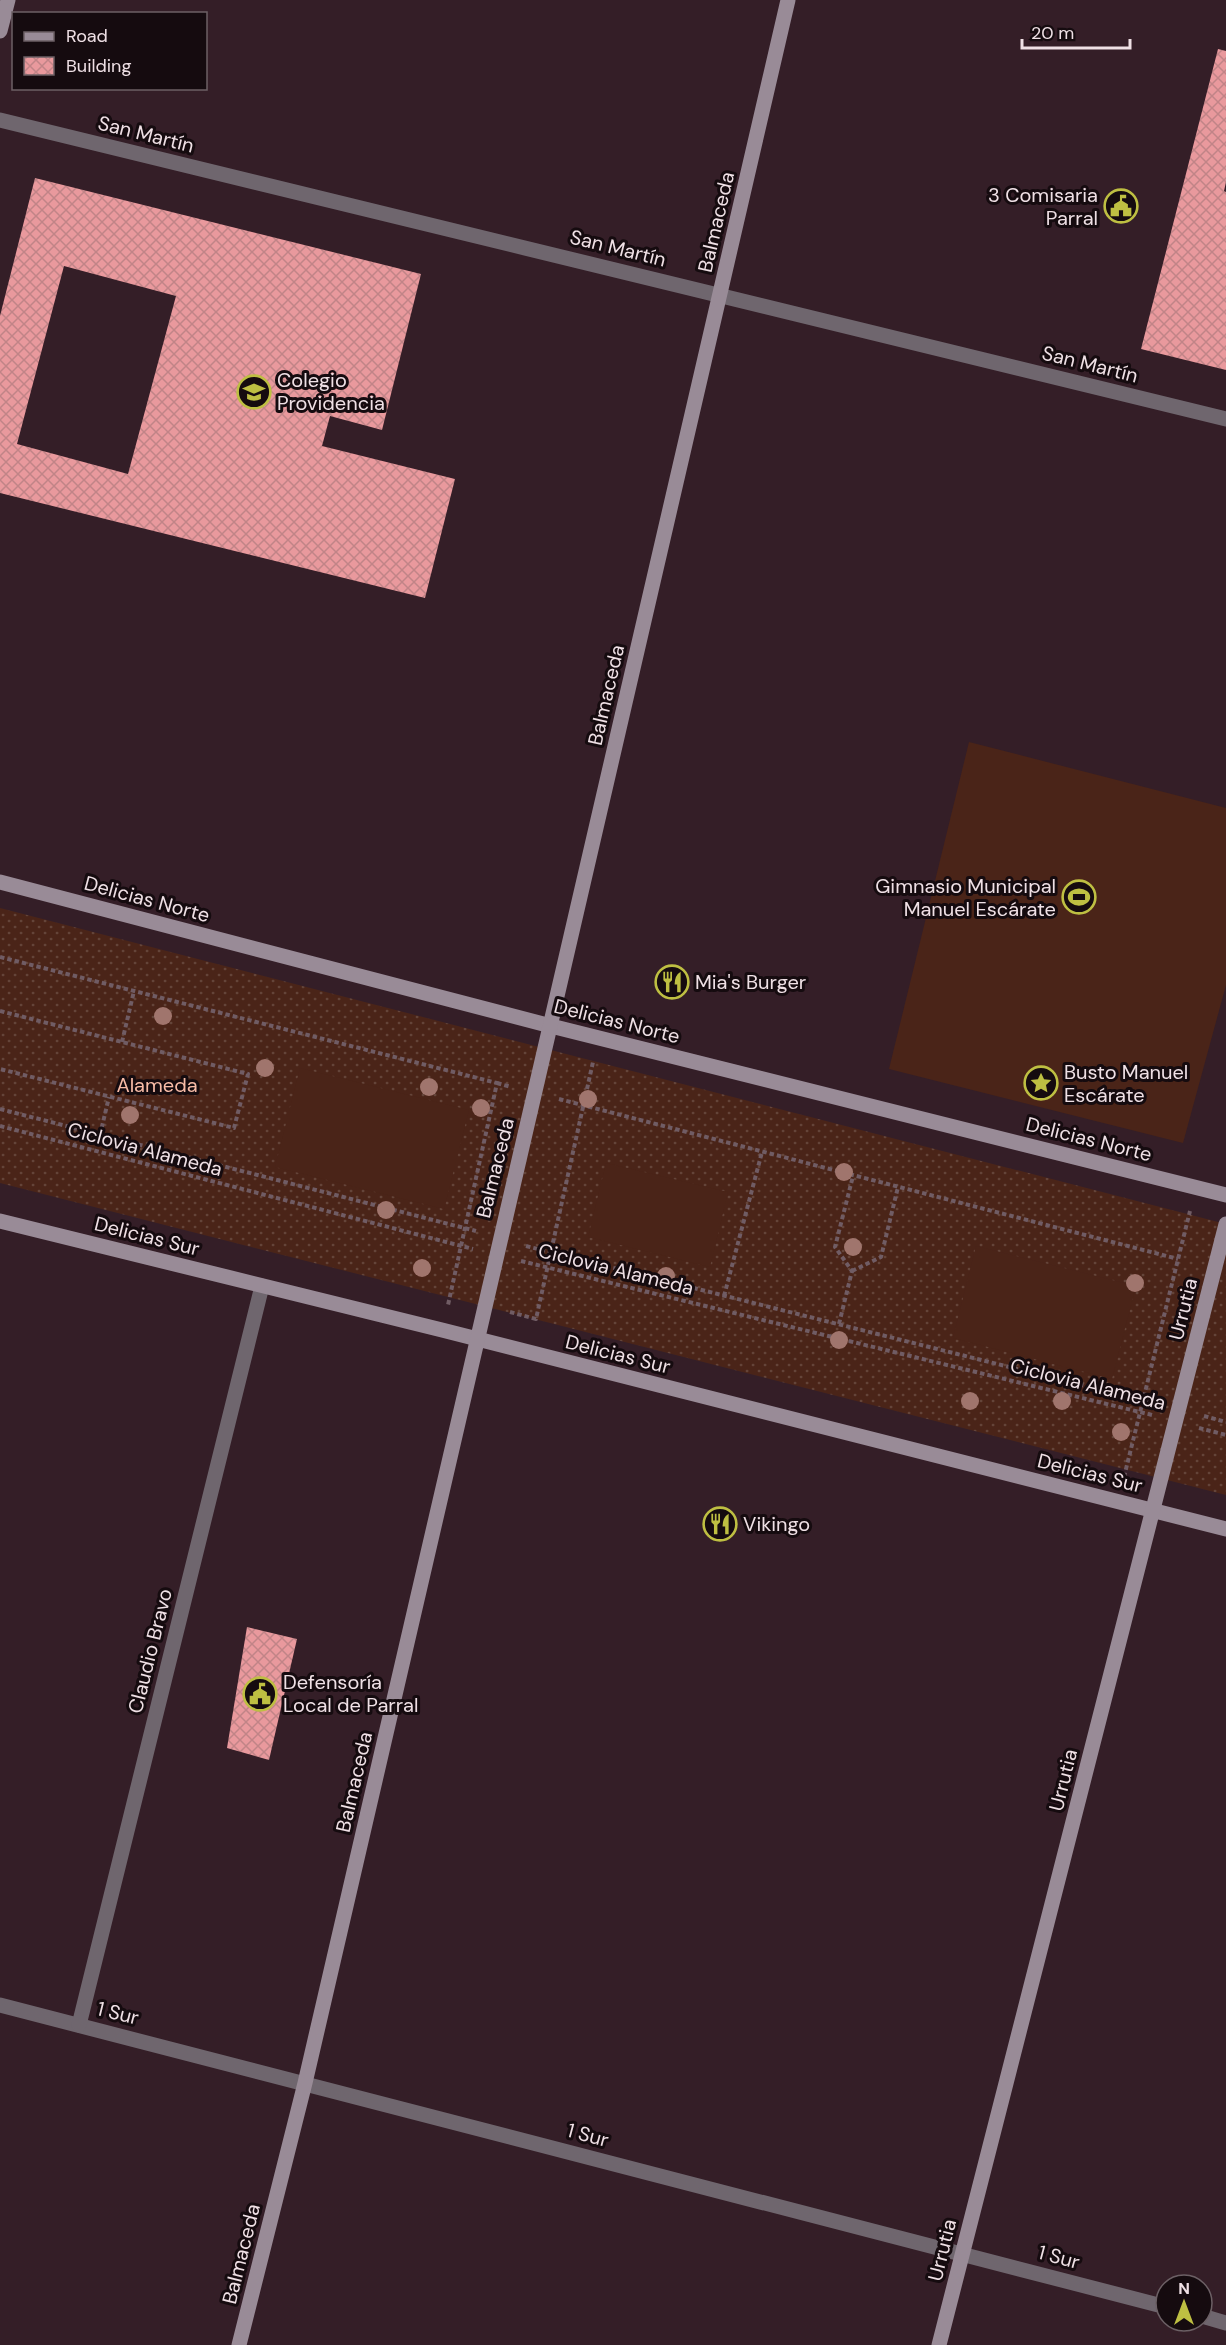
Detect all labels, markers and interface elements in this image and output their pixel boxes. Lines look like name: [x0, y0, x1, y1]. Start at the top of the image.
legend: [12, 12, 207, 90]
scale bar: [1022, 12, 1130, 50]
text: 20 m: [1031, 21, 1074, 45]
text: Road: [66, 24, 108, 48]
text: Building: [66, 54, 131, 78]
street label: San Martín: [95, 110, 197, 158]
street label: Balmaceda: [692, 169, 740, 275]
place label: 3 Comisaria Parral: [988, 182, 1098, 231]
public building icon: 3 Comisaria Parral: [1103, 188, 1139, 224]
street label: San Martín: [567, 224, 669, 272]
street label: San Martín: [1039, 340, 1141, 388]
place label: Colegio Providencia: [277, 367, 385, 416]
school or university icon: Colegio Providencia: [236, 374, 272, 410]
street label: Balmaceda: [582, 642, 630, 748]
street label: Delicias Norte: [81, 870, 213, 928]
place label: Gimnasio Municipal Manuel Escárate: [875, 873, 1056, 922]
sports icon: Gimnasio Municipal Manuel Escárate: [1061, 879, 1097, 915]
restaurant icon: Mia's Burger: [654, 964, 690, 1000]
place label: Mia's Burger: [695, 969, 806, 995]
street label: Delicias Norte: [551, 993, 683, 1049]
place label: Busto Manuel Escárate: [1064, 1059, 1188, 1108]
place icon: Busto Manuel Escárate: [1023, 1065, 1059, 1101]
park label: Alameda: [116, 1072, 198, 1098]
street label: Delicias Norte: [1023, 1111, 1155, 1167]
street label: Balmaceda: [470, 1115, 520, 1221]
street label: Ciclovia Alameda: [65, 1116, 225, 1182]
street label: Delicias Sur: [92, 1210, 202, 1262]
street label: Ciclovia Alameda: [536, 1237, 696, 1301]
street label: Urrutia: [1163, 1275, 1203, 1343]
street label: Delicias Sur: [563, 1328, 673, 1380]
street label: Ciclovia Alameda: [1008, 1352, 1168, 1416]
street label: Delicias Sur: [1035, 1447, 1145, 1499]
restaurant icon: Vikingo: [702, 1506, 738, 1542]
place label: Vikingo: [743, 1511, 810, 1537]
street label: Claudio Bravo: [122, 1586, 178, 1716]
place label: Defensoría Local de Parral: [283, 1669, 418, 1718]
public building icon: Defensoría Local de Parral: [242, 1676, 278, 1712]
street label: Balmaceda: [330, 1729, 378, 1835]
street label: Urrutia: [1043, 1746, 1083, 1814]
street label: 1 Sur: [94, 1995, 142, 2031]
street label: 1 Sur: [564, 2117, 612, 2153]
street label: Balmaceda: [216, 2201, 266, 2307]
street label: Urrutia: [922, 2216, 962, 2284]
street label: 1 Sur: [1035, 2239, 1083, 2275]
north arrow: [1154, 2273, 1214, 2333]
text: N: [1178, 2278, 1190, 2299]

